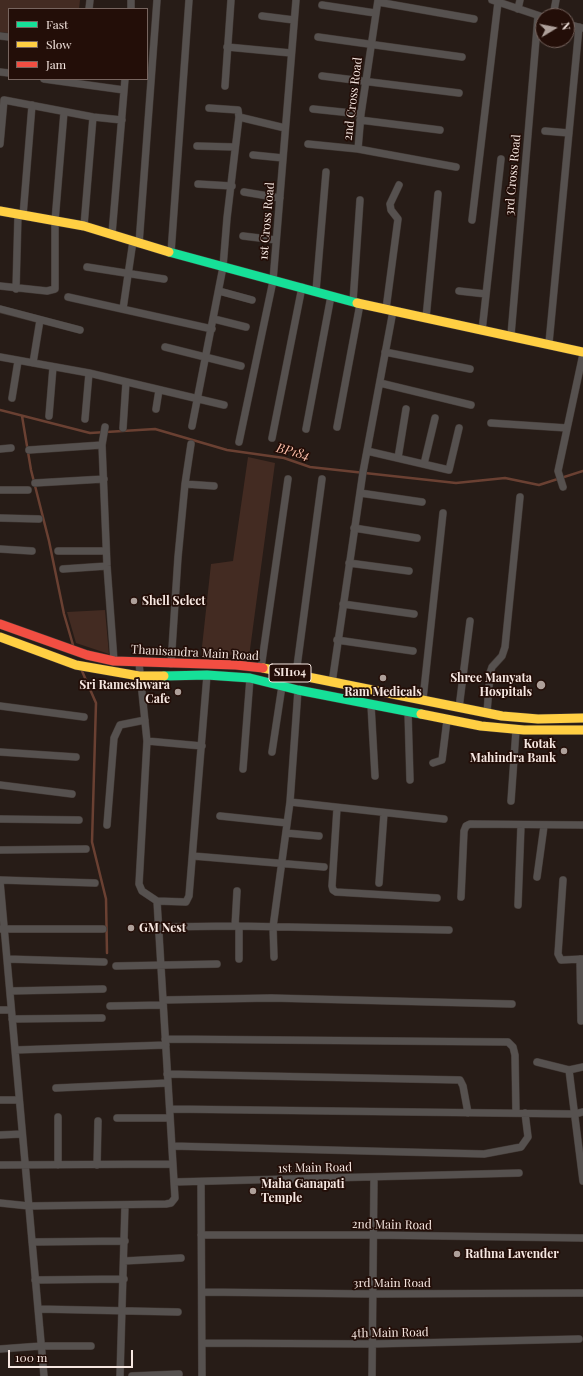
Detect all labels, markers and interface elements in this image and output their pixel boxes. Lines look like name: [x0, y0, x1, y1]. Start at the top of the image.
legend: [8, 8, 148, 80]
north arrow: [535, 8, 575, 48]
text: Fast: [46, 16, 68, 32]
text: N: [558, 21, 574, 31]
text: Slow: [46, 36, 72, 52]
text: Jam: [46, 56, 66, 72]
street label: 2nd Cross Road: [341, 57, 365, 141]
street label: 3rd Cross Road: [502, 134, 524, 216]
street label: 1st Cross Road: [256, 182, 278, 260]
water label: BP184: [275, 440, 311, 464]
place label: Shell Select: [142, 594, 206, 608]
marker: Shell Select: [129, 596, 139, 606]
street label: Thanisandra Main Road: [131, 642, 259, 664]
road number: SH104: [269, 664, 311, 682]
place label: Shree Manyata Hospitals: [450, 671, 532, 699]
marker: Ram Medicals: [378, 673, 388, 683]
place label: Sri Rameshwara Cafe: [79, 678, 170, 706]
marker: Shree Manyata Hospitals: [535, 679, 547, 691]
place label: Ram Medicals: [344, 685, 422, 699]
marker: Sri Rameshwara Cafe: [173, 687, 183, 697]
place label: Kotak Mahindra Bank: [470, 737, 556, 765]
marker: Kotak Mahindra Bank: [559, 746, 569, 756]
place label: GM Nest: [139, 921, 186, 935]
marker: GM Nest: [126, 923, 136, 933]
street label: 1st Main Road: [278, 1160, 352, 1176]
place label: Maha Ganapati Temple: [261, 1177, 345, 1205]
marker: Maha Ganapati Temple: [248, 1186, 258, 1196]
street label: 2nd Main Road: [352, 1217, 432, 1233]
place label: Rathna Lavender: [465, 1247, 559, 1261]
marker: Rathna Lavender: [452, 1249, 462, 1259]
street label: 3rd Main Road: [353, 1276, 431, 1290]
street label: 4th Main Road: [351, 1325, 429, 1341]
scale bar: [10, 1342, 135, 1368]
text: 100 m: [15, 1349, 47, 1365]

